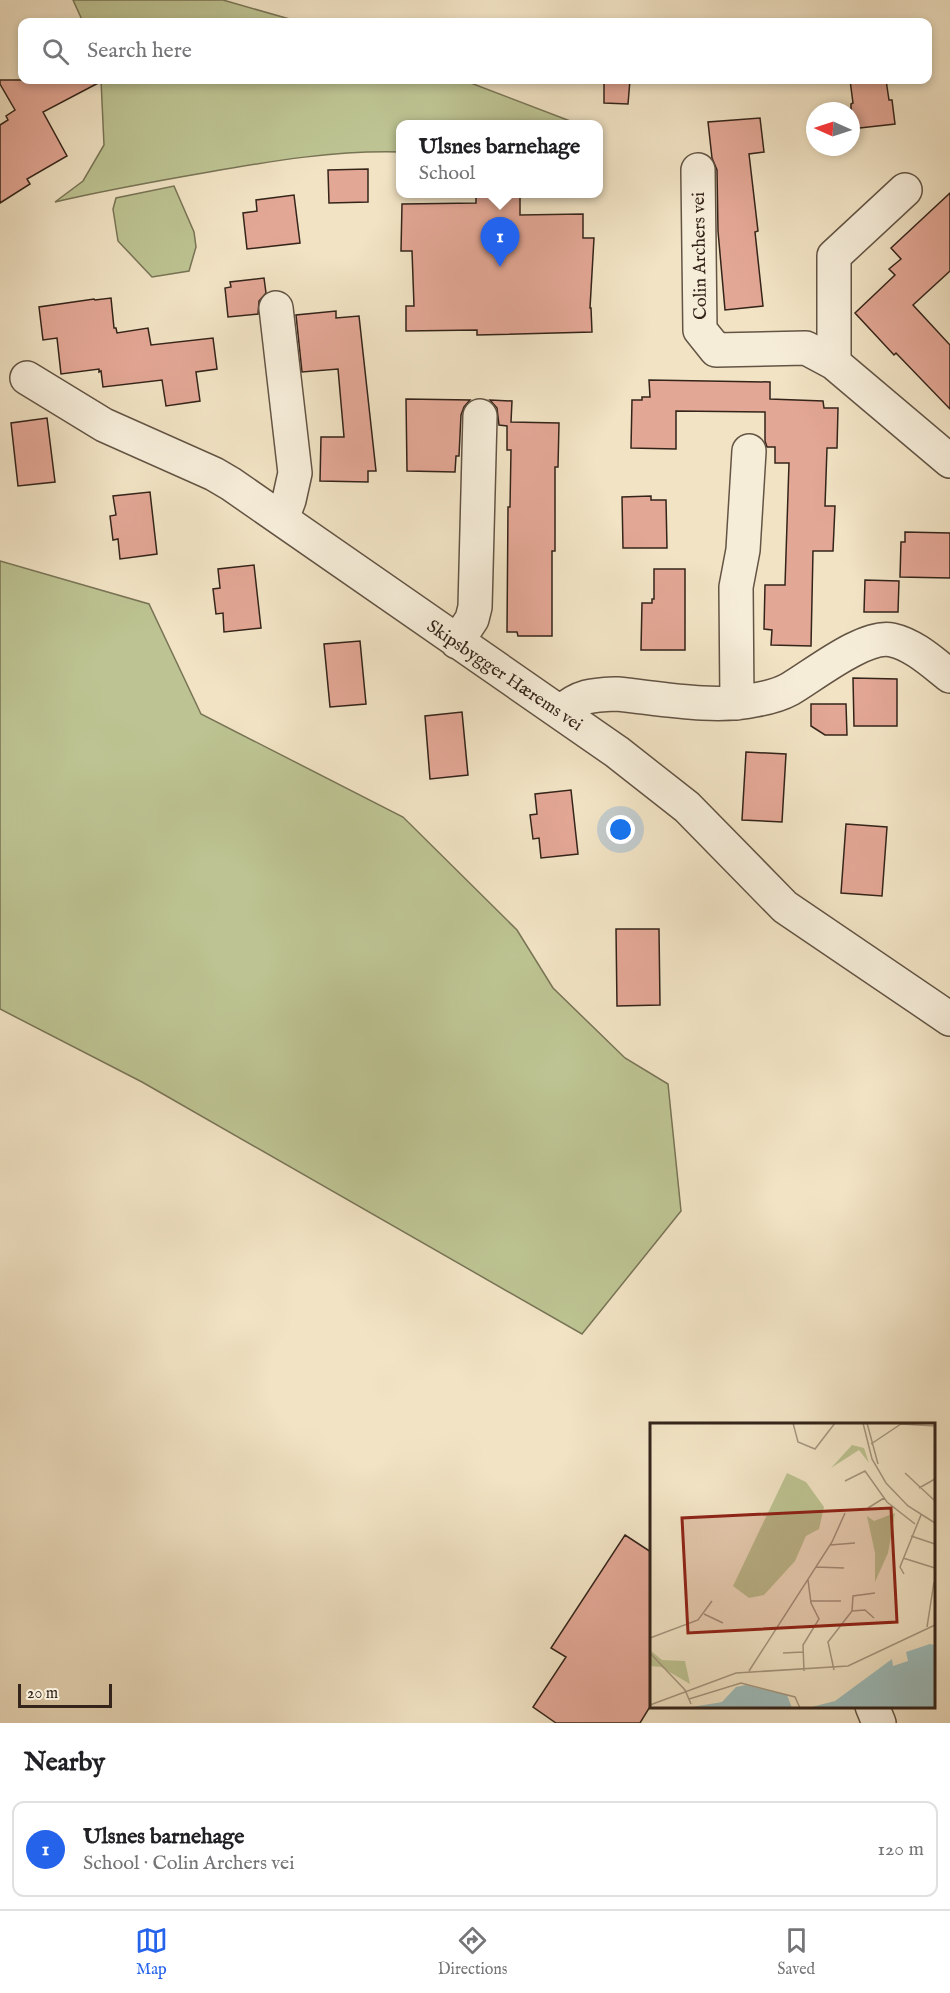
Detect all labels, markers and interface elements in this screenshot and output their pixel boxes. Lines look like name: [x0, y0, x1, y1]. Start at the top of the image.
search box: [18, 18, 932, 84]
icon: search: [39, 35, 72, 68]
text: Search here: [87, 37, 192, 65]
north arrow: [806, 102, 860, 156]
popup: [396, 120, 603, 198]
text: Ulsnes barnehage: [419, 133, 580, 161]
text: School: [419, 161, 475, 186]
street label: Colin Archers vei: [688, 192, 713, 320]
pin: 1: [480, 218, 520, 267]
street label: Skipsbygger Hærems vei: [422, 615, 587, 737]
your location: [606, 815, 635, 844]
inset map: [650, 1423, 935, 1708]
scale bar: [18, 1681, 112, 1708]
text: 20 m: [27, 1684, 58, 1704]
text: Nearby: [24, 1746, 105, 1779]
text: Ulsnes barnehage: [83, 1823, 244, 1851]
text: 1: [42, 1837, 49, 1862]
text: 120 m: [878, 1837, 924, 1862]
text: School · Colin Archers vei: [83, 1851, 295, 1876]
tab: Map: [135, 1924, 168, 1980]
tab: Directions: [438, 1924, 507, 1980]
tab: Saved: [777, 1924, 815, 1980]

